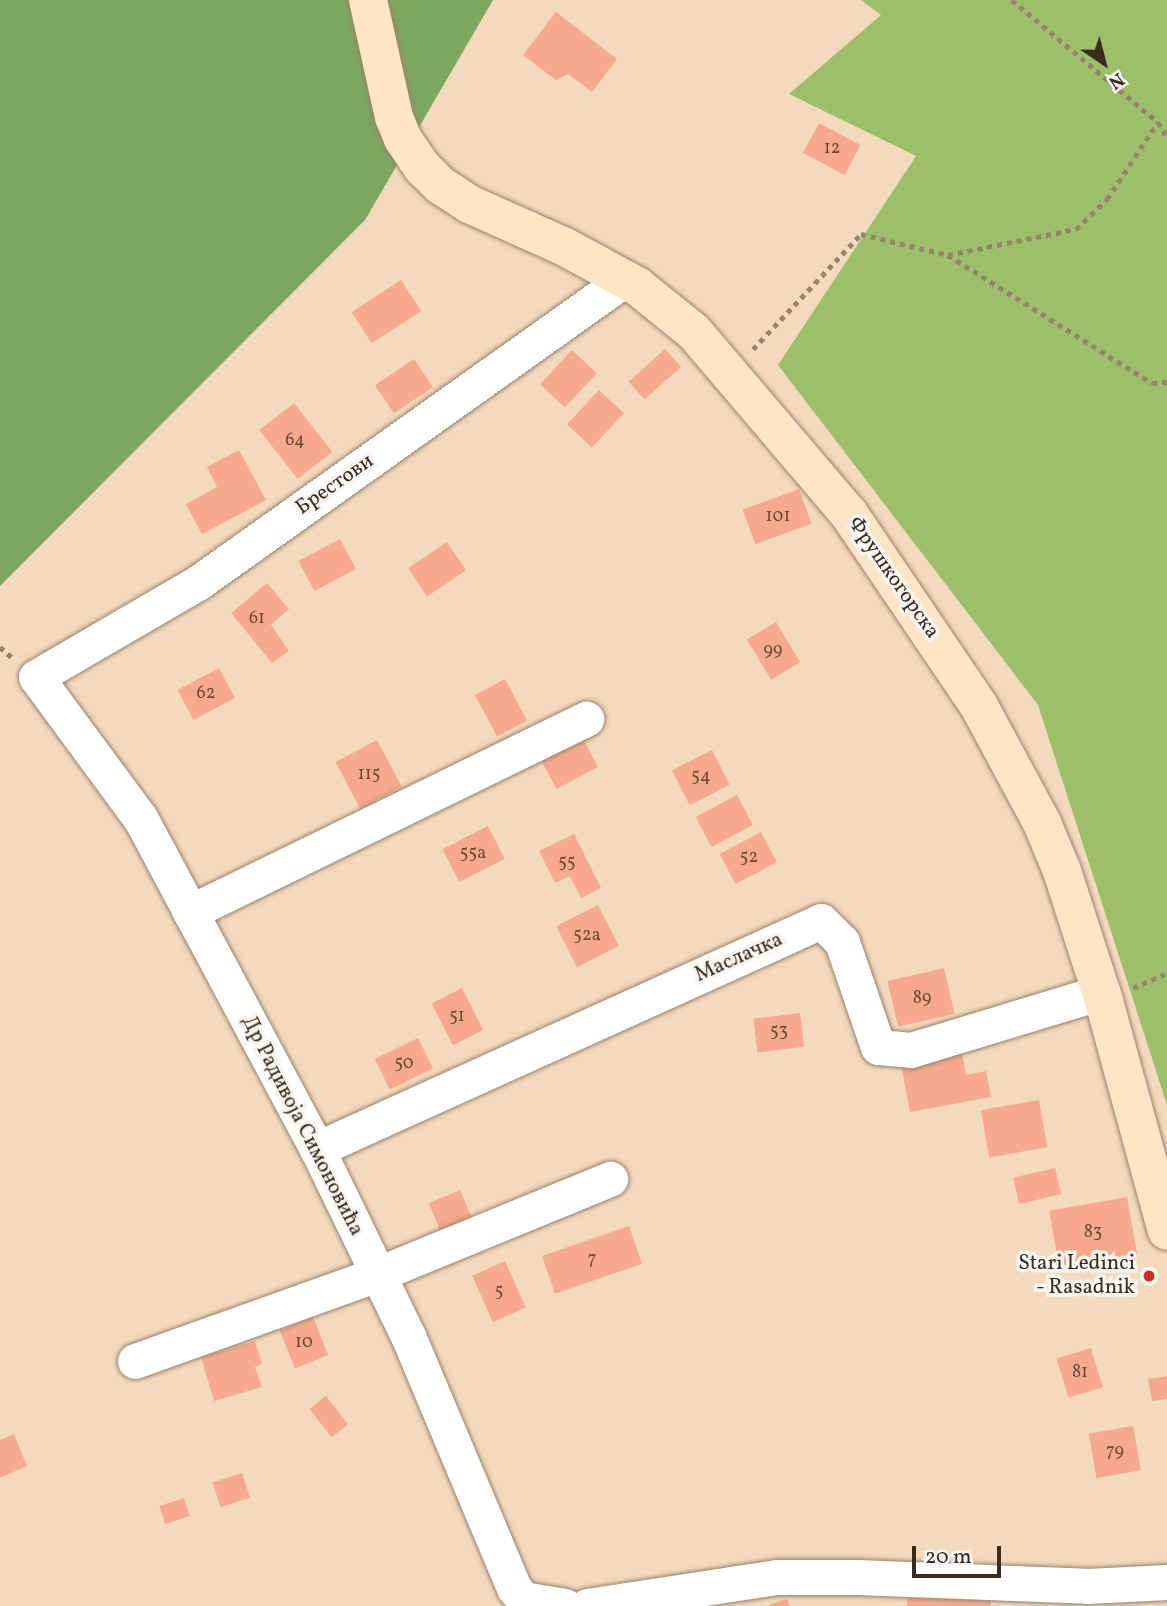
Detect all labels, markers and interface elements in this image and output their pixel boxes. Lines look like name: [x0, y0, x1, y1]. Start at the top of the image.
north arrow: [1069, 28, 1139, 98]
text: N: [1103, 66, 1129, 95]
house number: 12: [824, 138, 840, 160]
house number: 64: [285, 430, 305, 452]
street label: Брестови: [291, 449, 379, 521]
house number: 101: [766, 506, 790, 528]
street label: Фрушкогорска: [842, 512, 944, 644]
house number: 61: [249, 608, 265, 630]
house number: 99: [764, 640, 782, 662]
house number: 62: [197, 683, 215, 705]
house number: 115: [358, 764, 380, 786]
house number: 54: [691, 766, 711, 788]
house number: 55a: [460, 843, 486, 865]
house number: 52: [740, 847, 758, 869]
house number: 55: [558, 852, 576, 874]
house number: 52a: [573, 925, 601, 947]
street label: Маслачка: [691, 927, 787, 989]
house number: 89: [913, 988, 931, 1010]
house number: 51: [449, 1006, 465, 1028]
street label: Др Радивоја Симоновића: [235, 1012, 369, 1240]
house number: 53: [770, 1021, 788, 1043]
house number: 50: [394, 1053, 414, 1075]
house number: 83: [1084, 1222, 1102, 1244]
house number: 7: [588, 1249, 596, 1271]
place label: Stari Ledinci - Rasadnik: [1018, 1251, 1135, 1301]
marker: Stari Ledinci - Rasadnik: [1141, 1268, 1157, 1284]
house number: 5: [495, 1281, 503, 1303]
house number: 10: [295, 1332, 313, 1354]
house number: 81: [1072, 1362, 1088, 1384]
house number: 79: [1106, 1441, 1124, 1463]
scale bar: [915, 1532, 1004, 1576]
text: 20 m: [925, 1543, 971, 1572]

